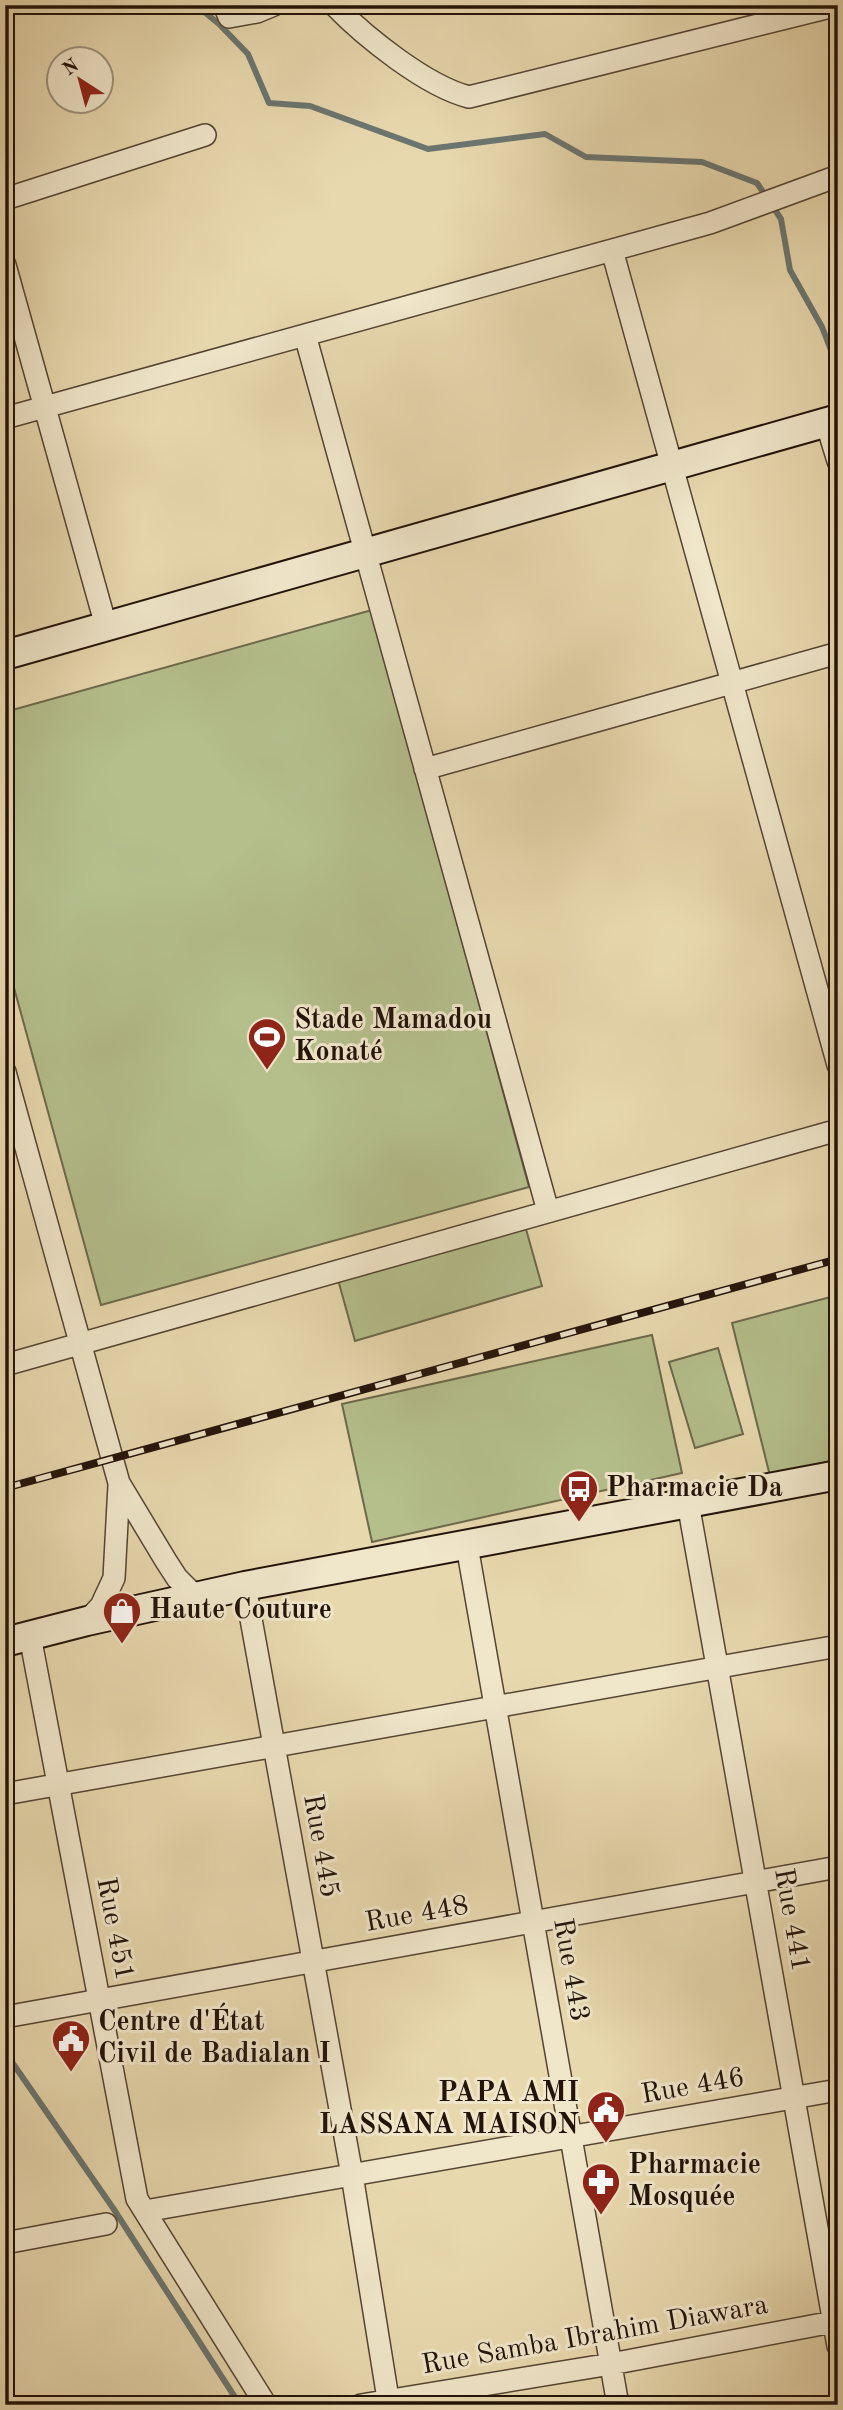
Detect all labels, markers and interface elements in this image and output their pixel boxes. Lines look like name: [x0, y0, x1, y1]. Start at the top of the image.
north arrow: [46, 46, 116, 116]
text: N: [60, 56, 83, 80]
place label: Stade Mamadou Konaté: [294, 1007, 492, 1067]
sports icon: Stade Mamadou Konaté: [246, 1016, 288, 1071]
bus stop icon: Pharmacie Da: [558, 1468, 600, 1523]
place label: Pharmacie Da: [606, 1475, 783, 1503]
shop icon: Haute Couture: [101, 1590, 143, 1645]
place label: Haute Couture: [149, 1597, 332, 1625]
street label: Rue 445: [297, 1792, 343, 1900]
street label: Rue 441: [768, 1866, 814, 1974]
street label: Rue 451: [90, 1875, 138, 1983]
street label: Rue 448: [363, 1892, 471, 1938]
street label: Rue 443: [547, 1916, 593, 2024]
place label: Centre d'État Civil de Badialan I: [98, 2002, 331, 2069]
public building icon: Centre d'État Civil de Badialan I: [50, 2018, 92, 2073]
street label: Rue 446: [639, 2064, 747, 2110]
place label: PAPA AMI LASSANA MAISON: [319, 2080, 580, 2140]
public building icon: PAPA AMI LASSANA MAISON: [585, 2089, 627, 2144]
place label: Pharmacie Mosquée: [628, 2152, 761, 2212]
pharmacy icon: Pharmacie Mosquée: [580, 2161, 622, 2216]
street label: Rue Samba Ibrahim Diawara: [420, 2292, 771, 2380]

